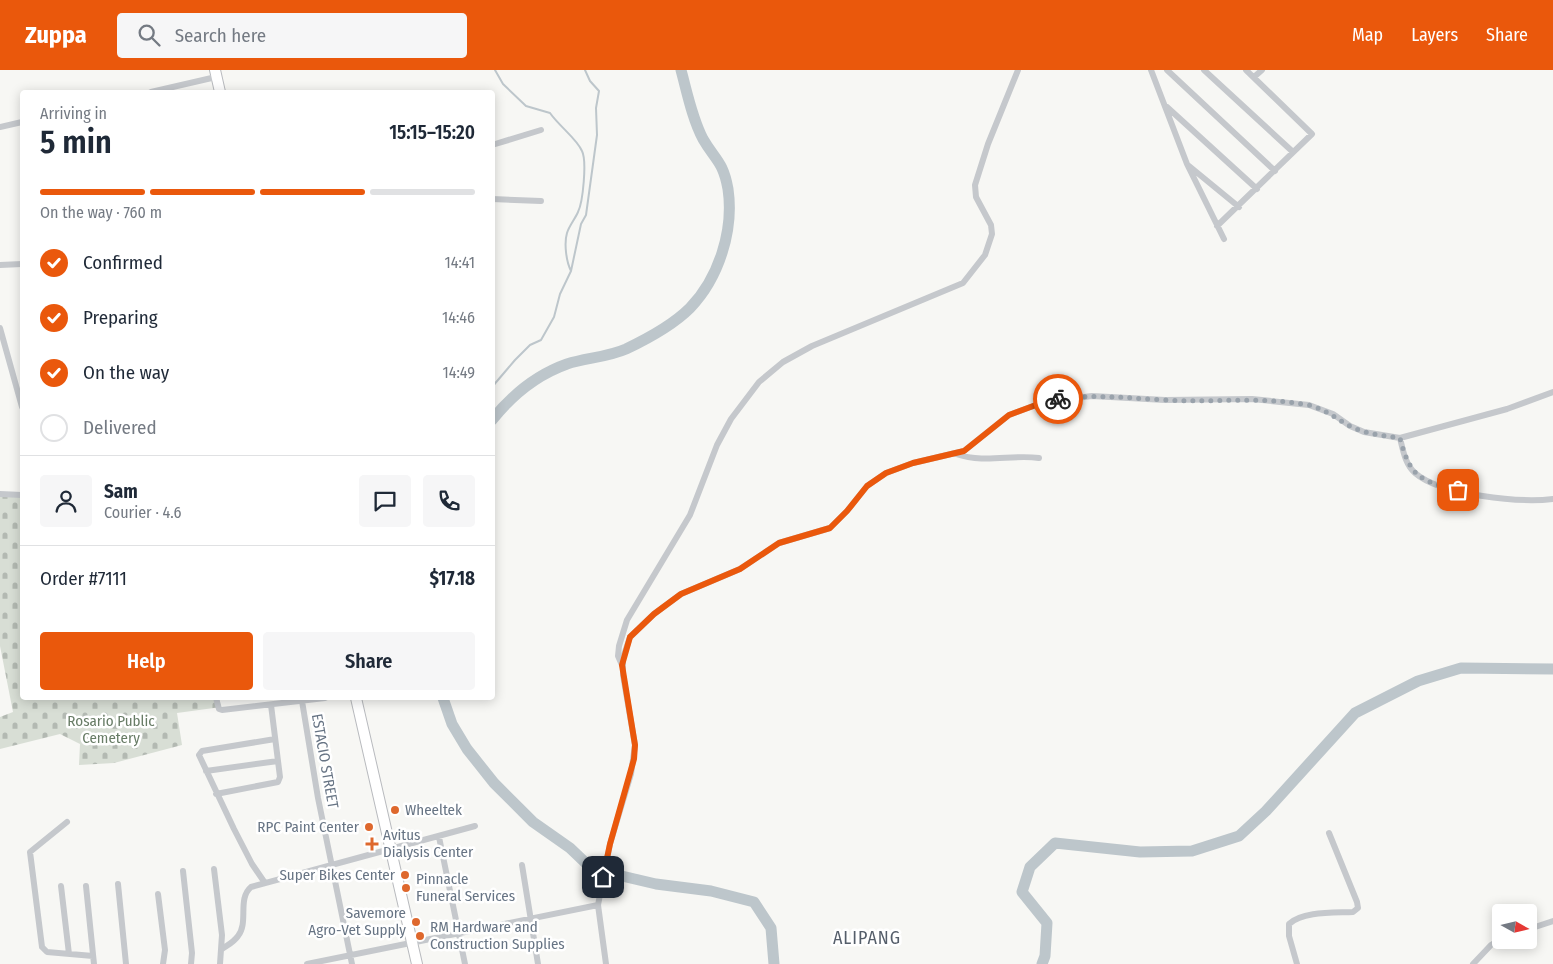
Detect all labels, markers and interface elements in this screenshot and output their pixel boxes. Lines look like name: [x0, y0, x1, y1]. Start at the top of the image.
search box: [117, 13, 467, 58]
text: Zuppa: [25, 21, 87, 49]
icon: search: [135, 21, 163, 49]
text: Search here: [175, 24, 266, 47]
text: Map: [1352, 24, 1383, 46]
text: Layers: [1411, 24, 1458, 46]
text: Share: [1486, 24, 1528, 46]
text: Arriving in: [40, 104, 107, 123]
text: 15:15–15:20: [389, 121, 475, 144]
text: 5 min: [40, 123, 112, 161]
text: On the way · 760 m: [40, 203, 162, 222]
icon: check: [40, 249, 68, 277]
text: Confirmed: [83, 251, 163, 274]
text: 14:41: [445, 253, 475, 272]
icon: check: [40, 304, 68, 332]
text: Preparing: [83, 306, 158, 329]
text: 14:46: [442, 308, 475, 327]
icon: check: [40, 359, 68, 387]
text: On the way: [83, 361, 169, 384]
text: 14:49: [442, 363, 475, 382]
courier: [1033, 374, 1083, 424]
icon: bike: [1044, 385, 1072, 413]
text: Delivered: [83, 416, 157, 439]
pin: [1437, 469, 1479, 511]
button: person: [40, 475, 92, 527]
button: chat: [359, 475, 411, 527]
button: phone: [423, 475, 475, 527]
icon: bag: [1444, 476, 1472, 504]
text: Sam: [104, 480, 138, 503]
text: Courier · 4.6: [104, 503, 182, 522]
text: Order #7111: [40, 567, 127, 590]
text: $17.18: [430, 567, 475, 590]
button: Help: [40, 632, 253, 690]
button: Share: [263, 632, 475, 690]
park label: Rosario Public Cemetery: [67, 712, 155, 747]
street label: ESTACIO STREET: [308, 712, 342, 810]
place label: Wheeltek: [405, 801, 462, 819]
marker: Wheeltek: [389, 804, 401, 816]
place label: RPC Paint Center: [257, 818, 360, 836]
marker: RPC Paint Center: [363, 821, 375, 833]
place label: Avitus Dialysis Center: [383, 826, 474, 861]
marker: Avitus Dialysis Center: [365, 837, 379, 851]
pin: [582, 856, 624, 898]
icon: home: [589, 863, 617, 891]
place label: Super Bikes Center: [279, 866, 396, 884]
marker: Super Bikes Center: [399, 869, 411, 881]
place label: Pinnacle Funeral Services: [416, 870, 515, 905]
marker: Pinnacle Funeral Services: [400, 882, 412, 894]
place label: Savemore Agro-Vet Supply: [308, 904, 406, 939]
north arrow: [1492, 904, 1538, 949]
map controls: [1492, 904, 1537, 949]
marker: Savemore Agro-Vet Supply: [410, 916, 422, 928]
place label: RM Hardware and Construction Supplies: [430, 918, 565, 953]
district label: ALIPANG: [833, 927, 901, 949]
marker: RM Hardware and Construction Supplies: [414, 930, 426, 942]

